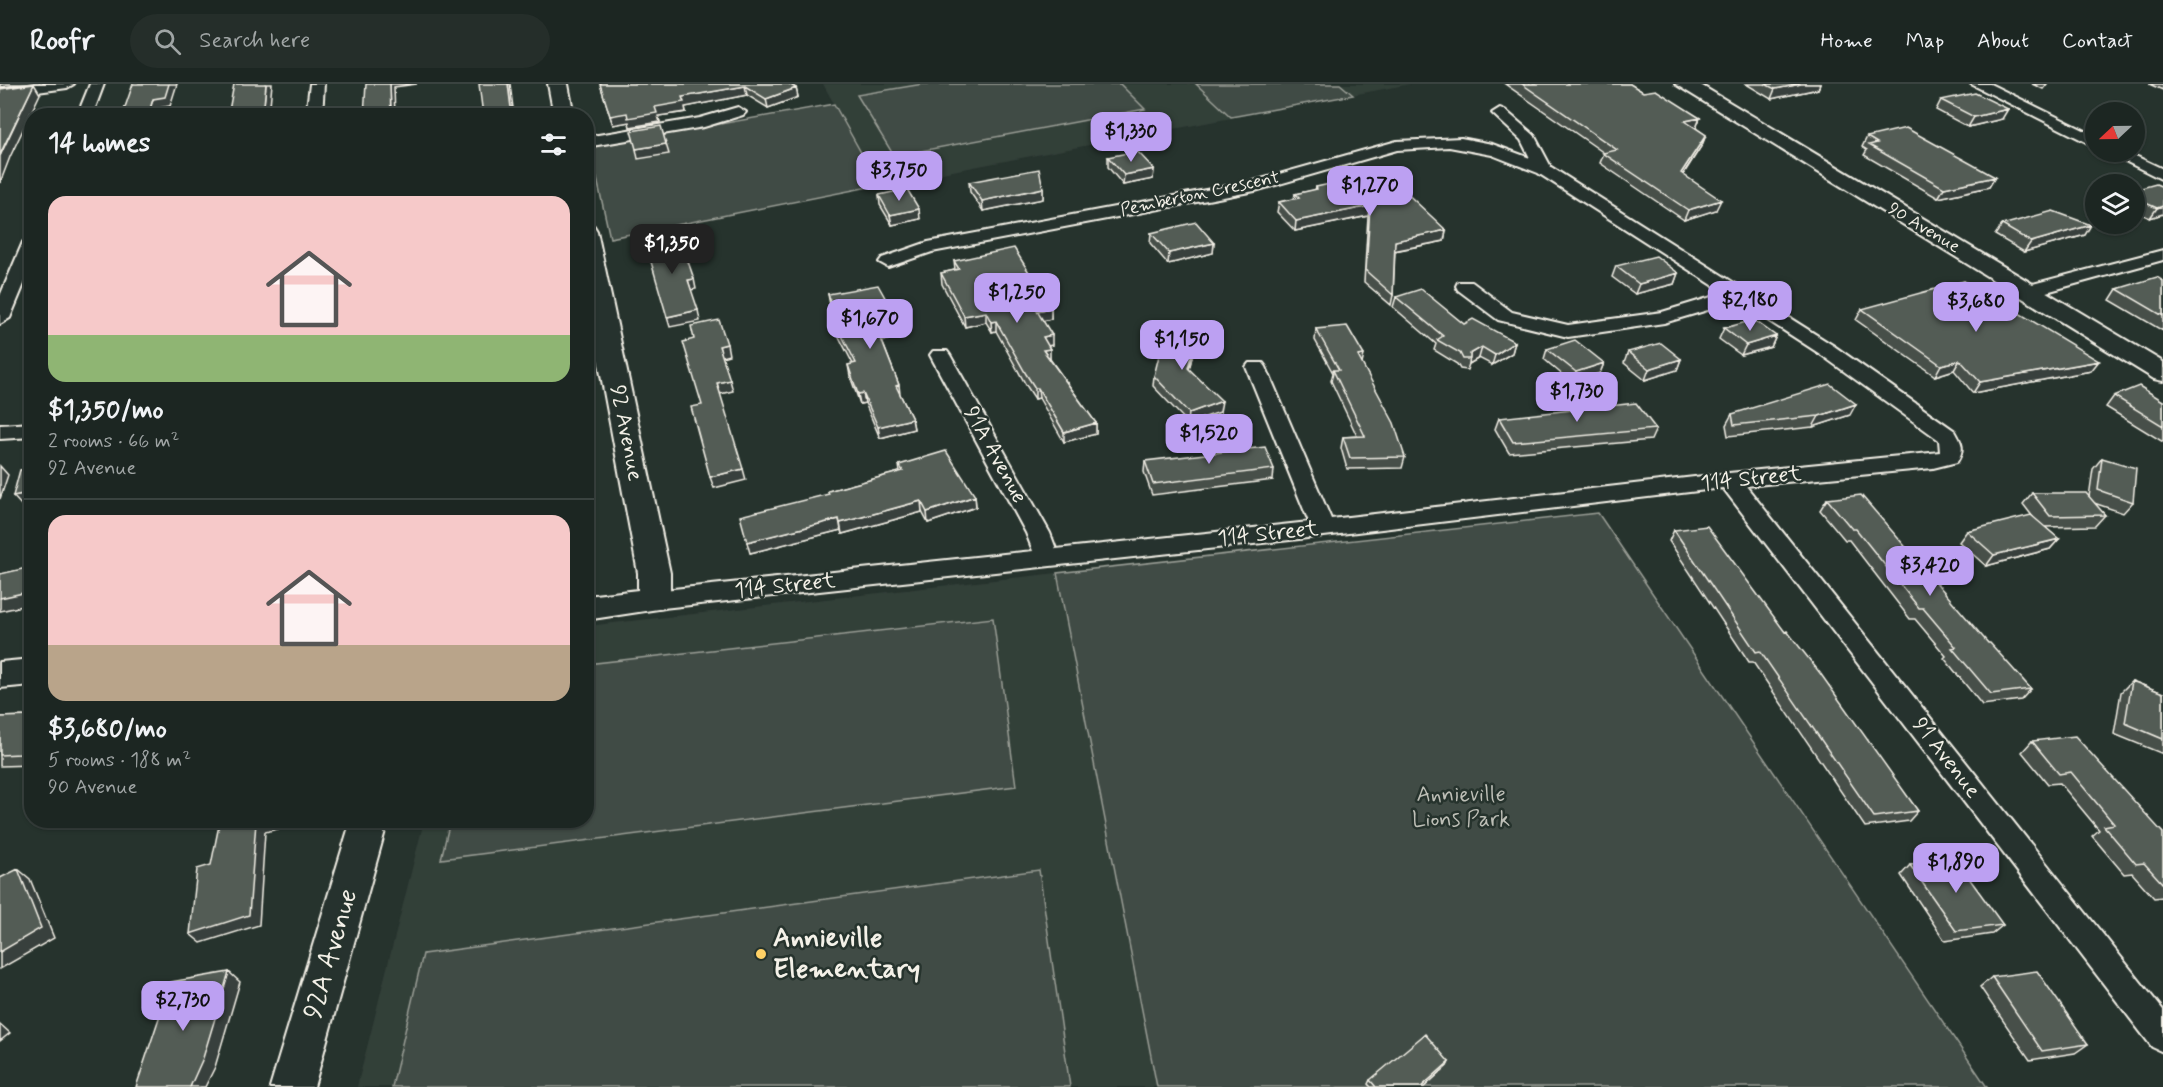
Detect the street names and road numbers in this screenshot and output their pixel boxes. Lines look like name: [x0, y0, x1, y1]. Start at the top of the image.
street label: Pemberton Crescent: [1118, 165, 1282, 223]
street label: 90 Avenue: [1883, 197, 1965, 259]
street label: 92 Avenue: [603, 383, 649, 484]
street label: 91A Avenue: [957, 401, 1033, 509]
street label: 114 Street: [1699, 460, 1803, 498]
street label: 114 Street: [1216, 515, 1320, 553]
street label: 114 Street: [733, 567, 837, 605]
street label: 91 Avenue: [1906, 712, 1986, 804]
street label: 92A Avenue: [296, 885, 366, 1023]

